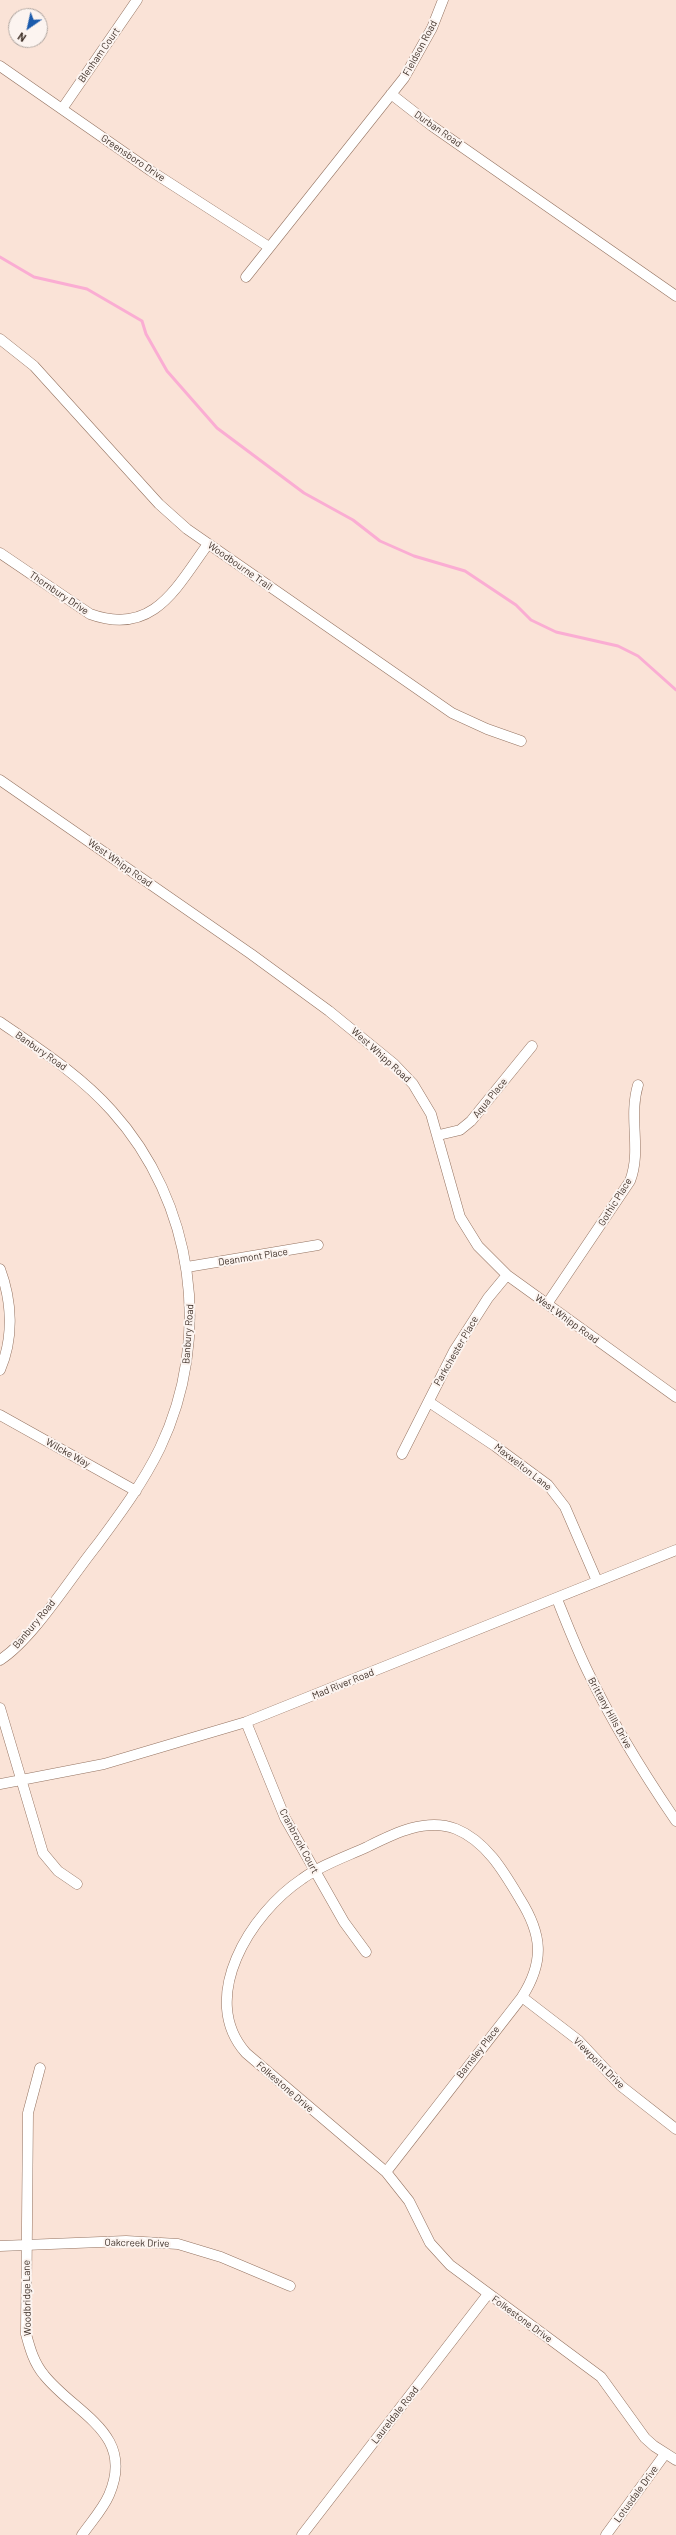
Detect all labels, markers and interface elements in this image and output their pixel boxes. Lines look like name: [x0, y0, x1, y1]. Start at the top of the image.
north arrow: [8, 8, 48, 48]
street label: Fieldson Road: [400, 18, 440, 78]
street label: Blenham Court: [76, 25, 122, 85]
text: N: [15, 30, 28, 45]
street label: Durban Road: [412, 108, 464, 150]
street label: Greensboro Drive: [99, 132, 167, 184]
street label: Woodbourne Trail: [205, 539, 275, 593]
street label: Thornbury Drive: [27, 569, 91, 617]
street label: West Whipp Road: [85, 836, 155, 890]
street label: West Whipp Road: [349, 1025, 413, 1085]
street label: Banbury Road: [13, 1029, 69, 1073]
street label: Aqua Place: [470, 1076, 510, 1120]
street label: Gothic Place: [596, 1176, 634, 1228]
street label: Deanmont Place: [217, 1246, 289, 1268]
street label: West Whipp Road: [533, 1292, 601, 1346]
street label: Banbury Road: [180, 1304, 196, 1364]
street label: Parkchester Place: [431, 1314, 481, 1388]
street label: Wilcke Way: [44, 1436, 92, 1470]
street label: Maxwelton Lane: [492, 1441, 554, 1493]
street label: Banbury Road: [10, 1597, 58, 1651]
street label: Mad River Road: [310, 1666, 376, 1702]
street label: Brittany Hills Drive: [585, 1675, 635, 1751]
street label: Cranbrook Court: [277, 1807, 321, 1875]
street label: Barnsley Place: [454, 2023, 502, 2081]
street label: Viewpoint Drive: [571, 2035, 627, 2091]
street label: Folkestone Drive: [254, 2059, 316, 2115]
street label: Oakcreek Drive: [104, 2236, 170, 2250]
street label: Woodbridge Lane: [20, 2260, 34, 2336]
street label: Folkestone Drive: [489, 2293, 555, 2345]
street label: Laureldale Road: [369, 2384, 421, 2446]
street label: Lotusdale Drive: [611, 2463, 661, 2525]

